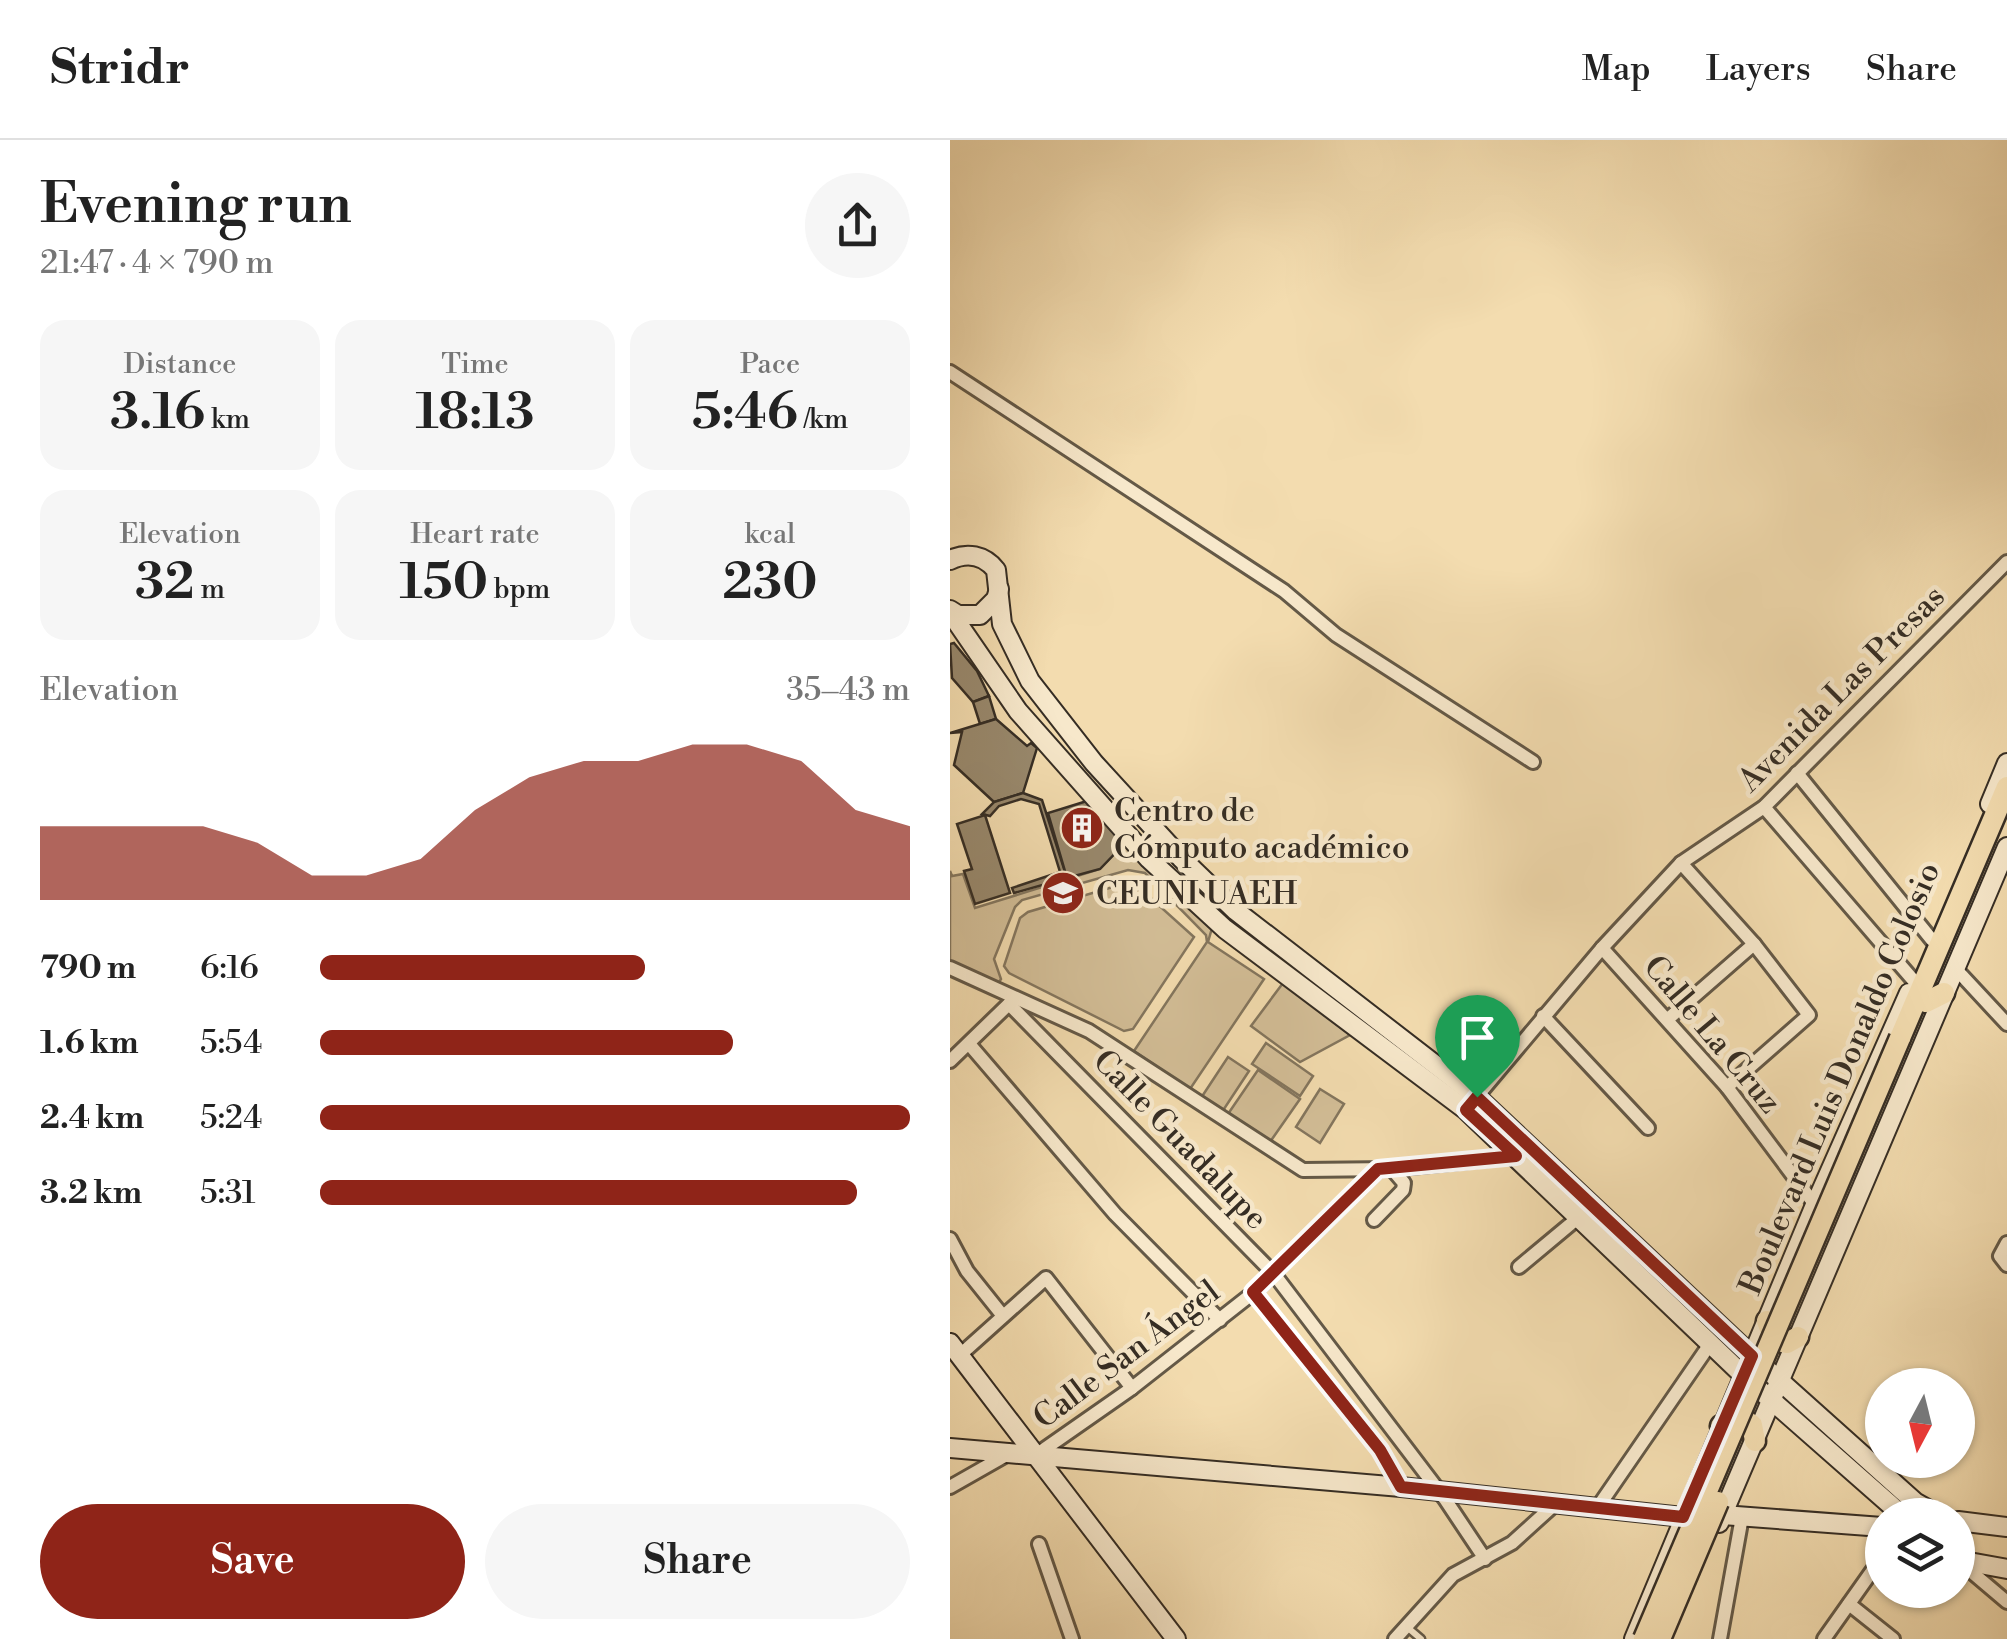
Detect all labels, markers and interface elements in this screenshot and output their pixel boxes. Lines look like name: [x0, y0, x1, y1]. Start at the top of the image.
text: Stridr: [50, 39, 190, 99]
text: Map: [1582, 48, 1651, 91]
text: Layers: [1706, 48, 1811, 91]
text: Share: [1866, 48, 1957, 91]
text: Evening run: [40, 171, 352, 240]
button: share: [805, 173, 910, 278]
text: 21:47 · 4 × 790 m: [40, 243, 274, 283]
text: Distance: [124, 347, 236, 382]
text: Time: [441, 347, 509, 382]
text: Pace: [740, 347, 800, 382]
text: 3.16: [110, 382, 205, 444]
text: 18:13: [415, 382, 535, 444]
text: 5:46: [692, 382, 798, 444]
text: km: [205, 402, 250, 437]
text: /km: [798, 402, 848, 437]
text: Elevation: [119, 517, 241, 552]
text: Heart rate: [410, 517, 540, 552]
text: kcal: [745, 517, 795, 552]
text: 32: [135, 552, 195, 614]
text: 150: [400, 552, 488, 614]
text: 230: [723, 552, 817, 614]
text: m: [195, 572, 225, 607]
text: bpm: [488, 572, 550, 607]
street label: Avenida Las Presas: [1729, 577, 1954, 801]
text: Elevation: [40, 670, 179, 710]
text: 35–43 m: [786, 670, 910, 710]
place label: Centro de Cómputo académico: [1114, 791, 1410, 868]
building icon: Centro de Cómputo académico: [1059, 805, 1105, 851]
street label: Boulevard Luis Donaldo Colosio: [1730, 856, 1949, 1301]
school or university icon: CEUNI UAEH: [1040, 870, 1086, 916]
place label: CEUNI UAEH: [1096, 874, 1298, 914]
street label: Calle La Cruz: [1635, 947, 1790, 1122]
text: 790 m: [40, 948, 136, 988]
text: 6:16: [200, 948, 259, 988]
pin: [1435, 995, 1520, 1098]
icon: arrive: [1450, 1010, 1505, 1065]
text: 1.6 km: [40, 1023, 139, 1063]
text: 5:54: [200, 1023, 262, 1063]
street label: Calle Guadalupe: [1084, 1041, 1276, 1238]
text: 2.4 km: [40, 1098, 144, 1138]
text: 5:24: [200, 1098, 262, 1138]
text: 3.2 km: [40, 1173, 142, 1213]
text: 5:31: [200, 1173, 256, 1213]
street label: Calle San Ángel: [1024, 1270, 1228, 1438]
north arrow: [1865, 1368, 1975, 1478]
map controls: [1865, 1368, 1975, 1608]
button: layers: [1865, 1498, 1975, 1608]
button: Save: [40, 1504, 465, 1619]
button: Share: [485, 1504, 910, 1619]

